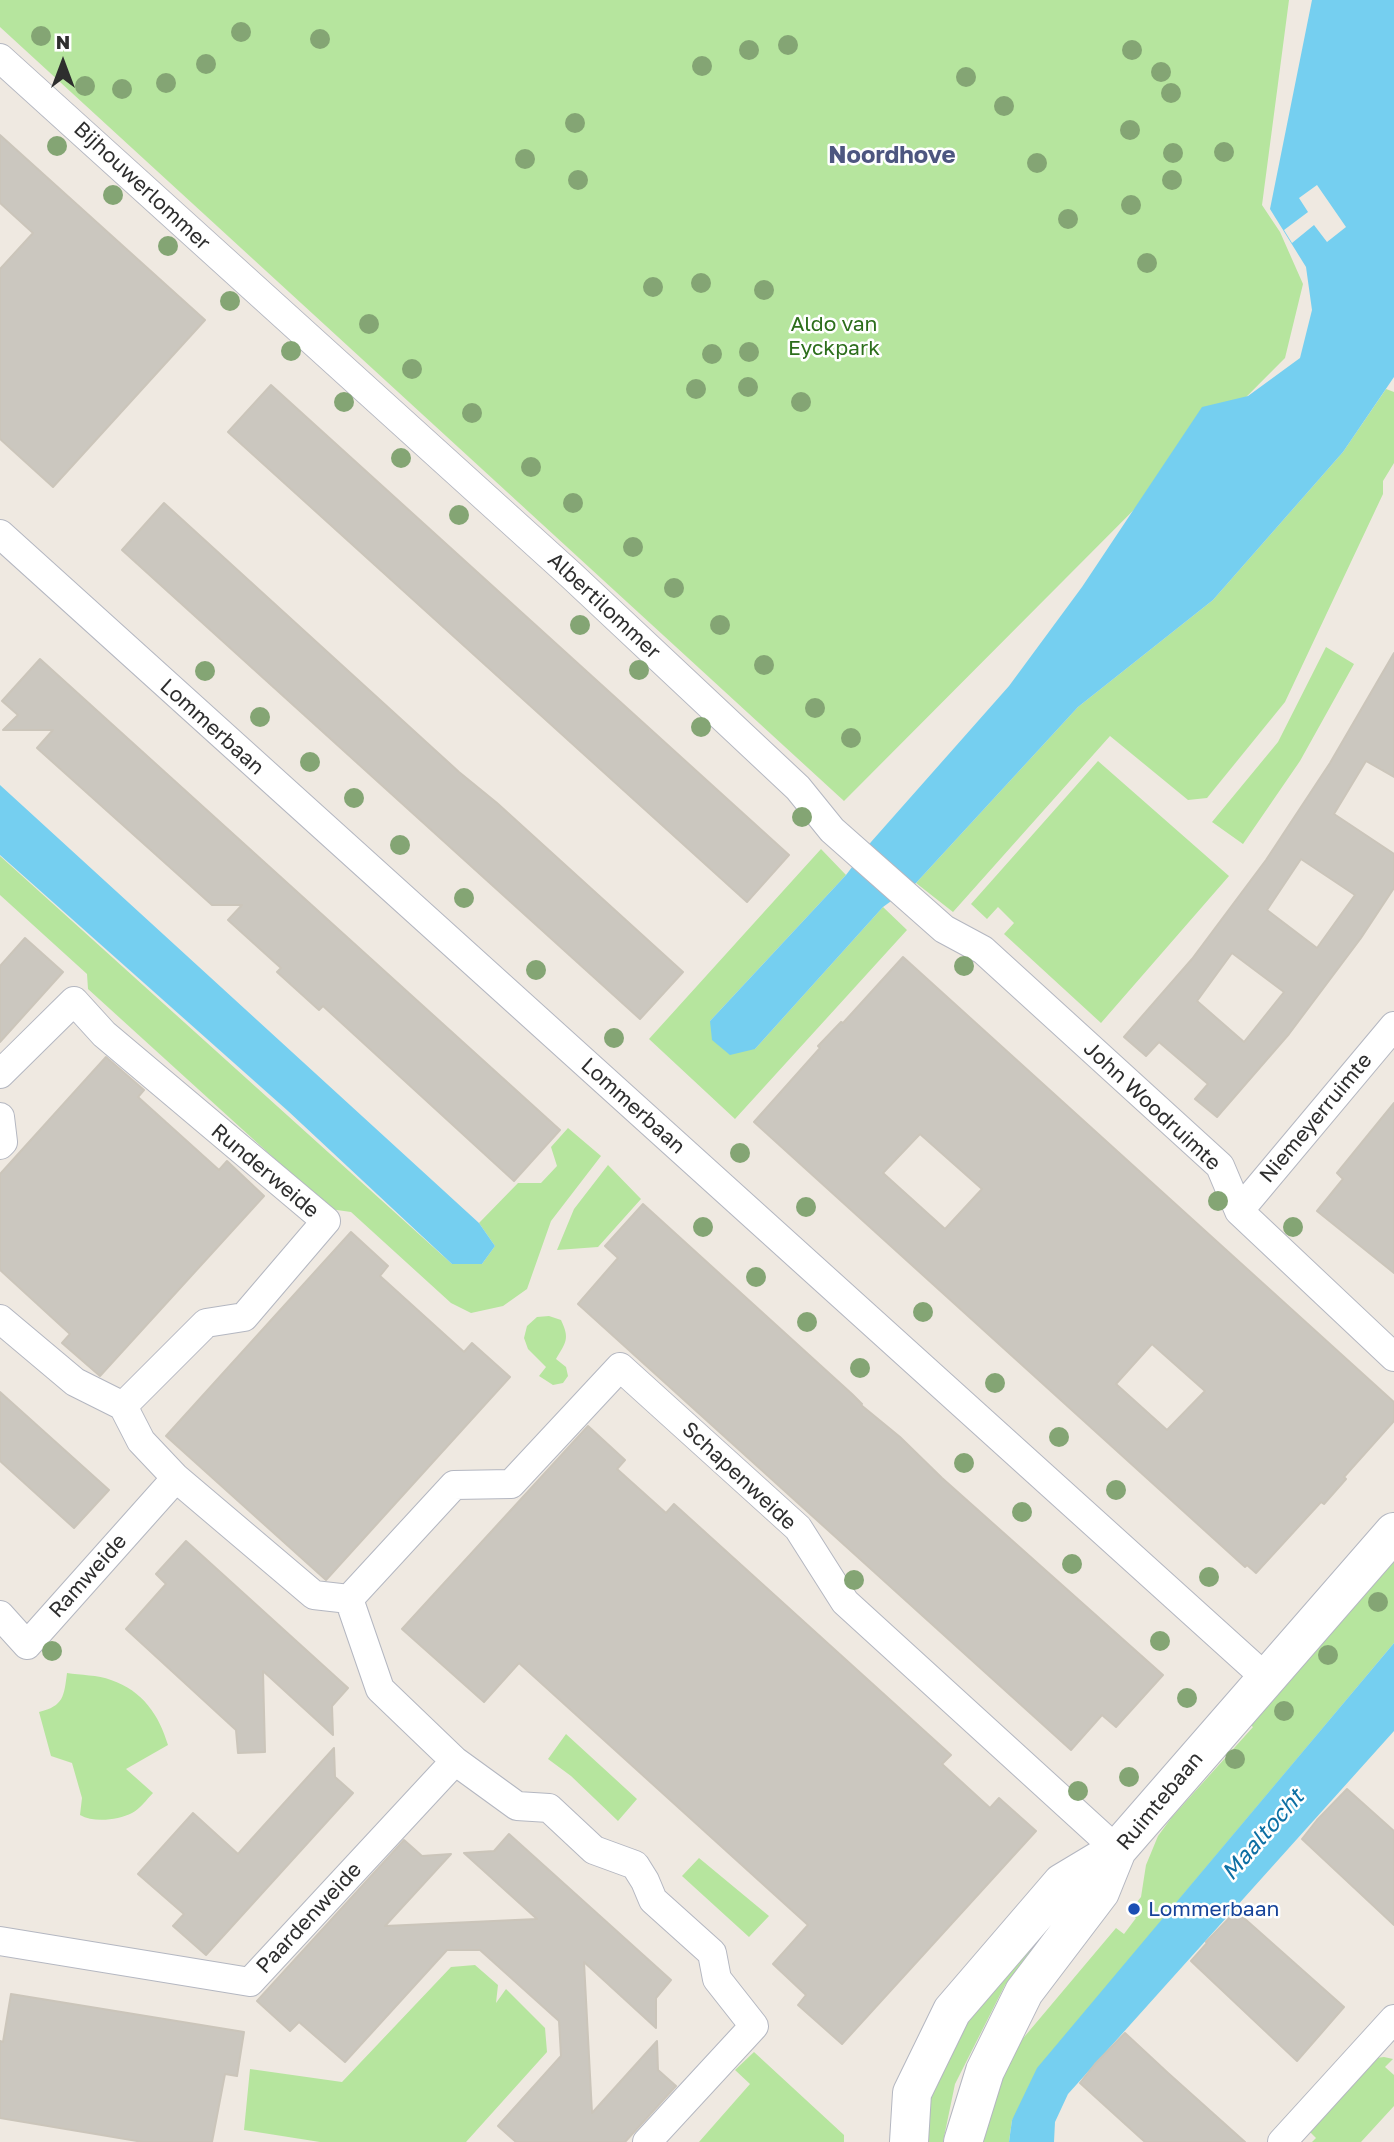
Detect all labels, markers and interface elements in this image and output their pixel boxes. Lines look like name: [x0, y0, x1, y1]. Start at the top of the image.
north arrow: [28, 28, 98, 98]
text: N: [56, 30, 70, 53]
street label: Bijhouwerlommer: [69, 116, 215, 256]
district label: Noordhove: [828, 141, 956, 169]
park label: Aldo van Eyckpark: [788, 311, 880, 361]
street label: Albertilommer: [542, 547, 666, 665]
street label: Lommerbaan: [155, 674, 269, 780]
street label: John Woodruimte: [1078, 1036, 1226, 1176]
street label: Niemeyerruimte: [1255, 1048, 1377, 1188]
street label: Lommerbaan: [576, 1053, 690, 1159]
street label: Runderweide: [206, 1119, 324, 1223]
street label: Schapenweide: [677, 1417, 801, 1535]
street label: Ramweide: [44, 1529, 132, 1623]
street label: Ruimtebaan: [1112, 1747, 1208, 1855]
water label: Maaltocht: [1216, 1784, 1310, 1886]
street label: Paardenweide: [251, 1857, 367, 1979]
place label: Lommerbaan: [1148, 1896, 1279, 1922]
marker: Lommerbaan: [1126, 1901, 1142, 1917]

